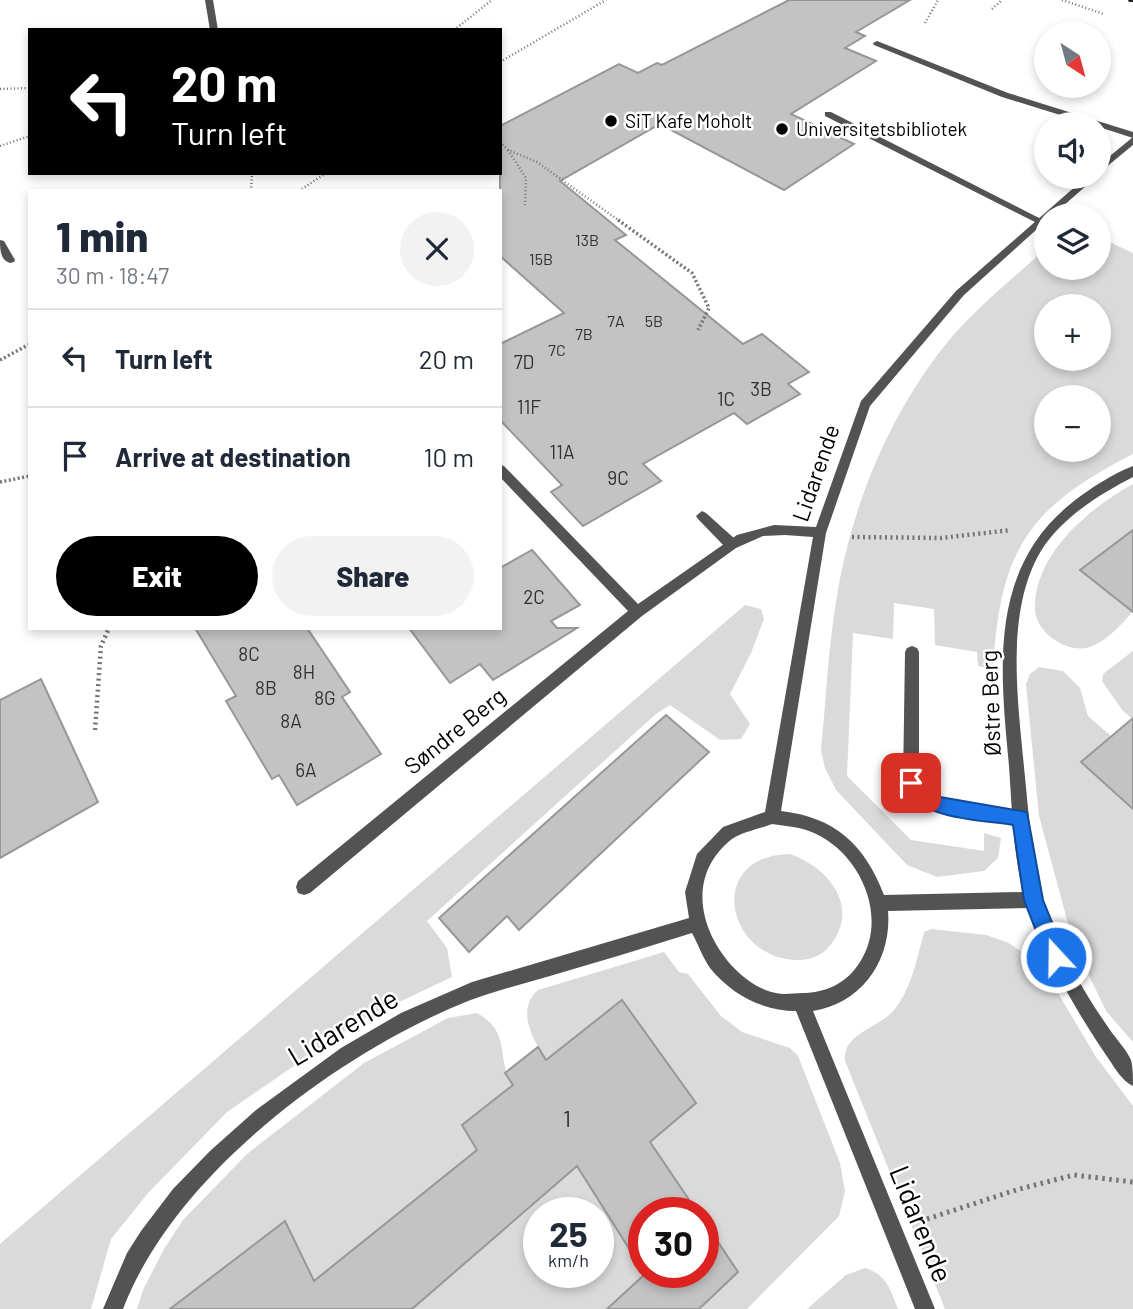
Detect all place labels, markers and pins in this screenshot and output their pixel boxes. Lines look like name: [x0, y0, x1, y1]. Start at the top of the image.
place label: SiT Kafe Moholt: [625, 109, 752, 132]
marker: SiT Kafe Moholt: [603, 113, 619, 129]
place label: Universitetsbibliotek: [796, 117, 967, 140]
marker: Universitetsbibliotek: [774, 121, 790, 137]
pin: [881, 753, 941, 813]

